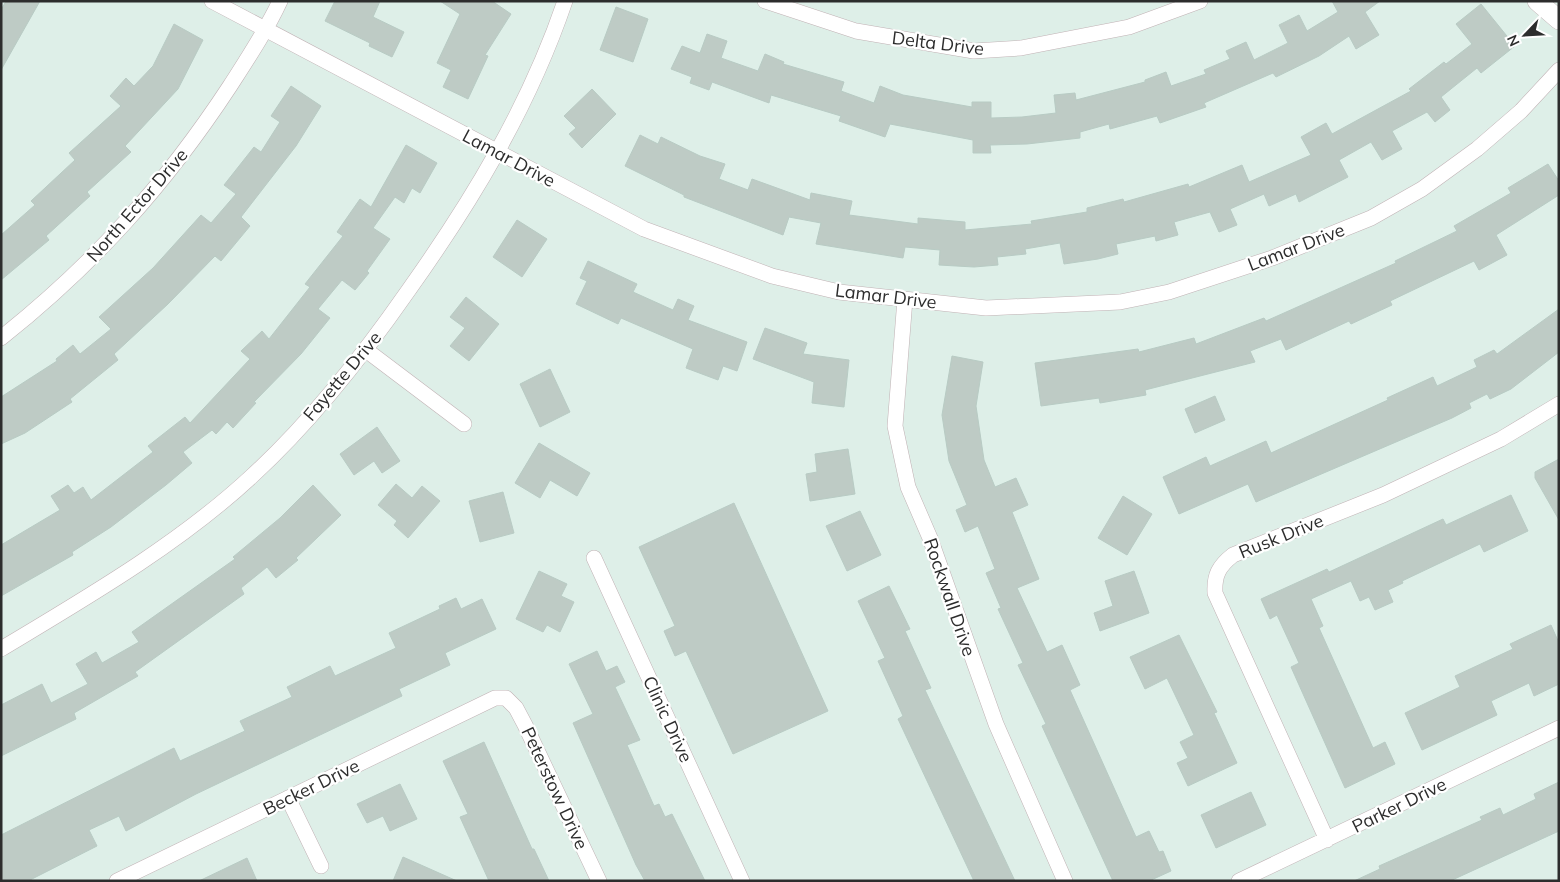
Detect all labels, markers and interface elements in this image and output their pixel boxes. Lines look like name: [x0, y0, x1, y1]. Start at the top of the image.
north arrow: [1500, 10, 1550, 60]
street label: Delta Drive: [891, 26, 985, 60]
text: N: [1503, 32, 1524, 49]
street label: Lamar Drive: [459, 124, 559, 192]
street label: North Ector Drive: [81, 144, 193, 266]
street label: Lamar Drive: [1244, 218, 1348, 276]
street label: Lamar Drive: [834, 278, 938, 314]
street label: Fayette Drive: [298, 327, 386, 425]
street label: Rusk Drive: [1235, 509, 1327, 563]
street label: Rockwall Drive: [919, 535, 981, 659]
street label: Clinic Drive: [638, 672, 698, 766]
street label: Peterstow Drive: [517, 723, 593, 853]
street label: Becker Drive: [259, 754, 363, 820]
street label: Parker Drive: [1348, 772, 1450, 838]

